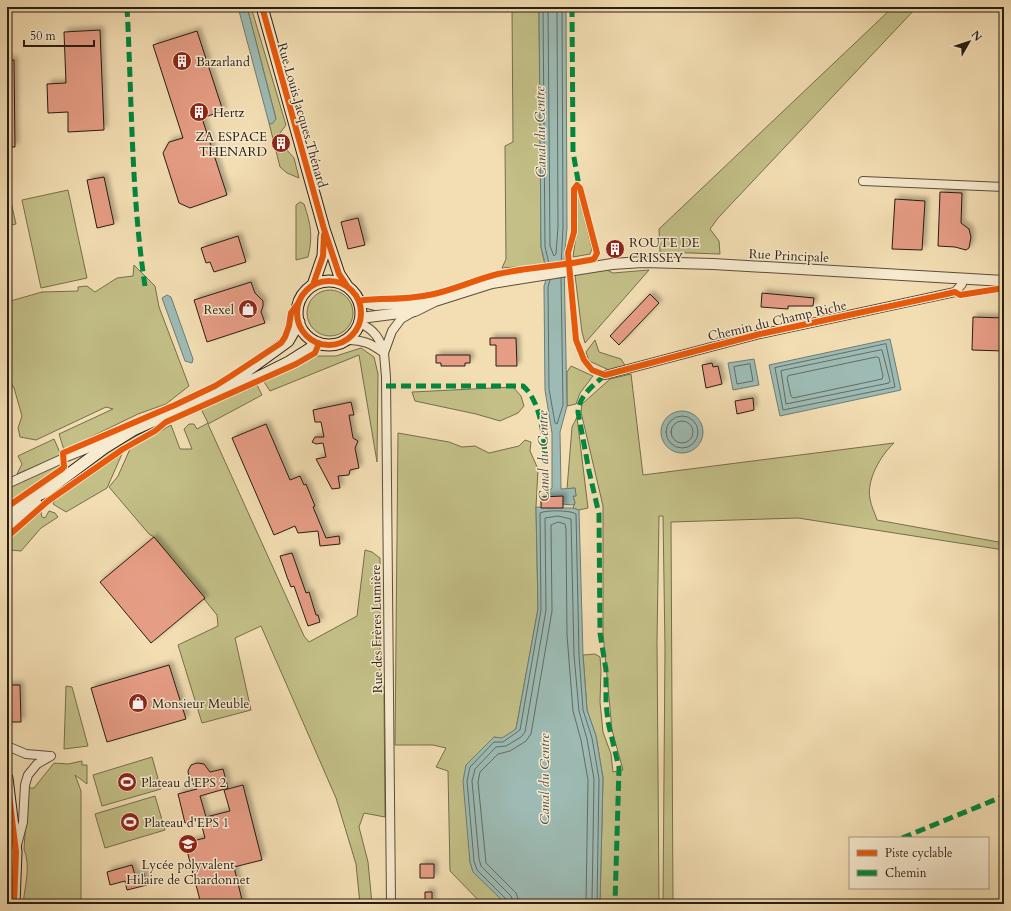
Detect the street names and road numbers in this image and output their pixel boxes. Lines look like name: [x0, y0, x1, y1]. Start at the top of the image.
street label: Rue Louis Jacques Thénard: [273, 41, 331, 190]
street label: Rue Principale: [748, 245, 830, 267]
street label: Chemin du Champ Riche: [706, 296, 848, 346]
street label: Rue des Frères Lumière: [367, 564, 387, 694]

